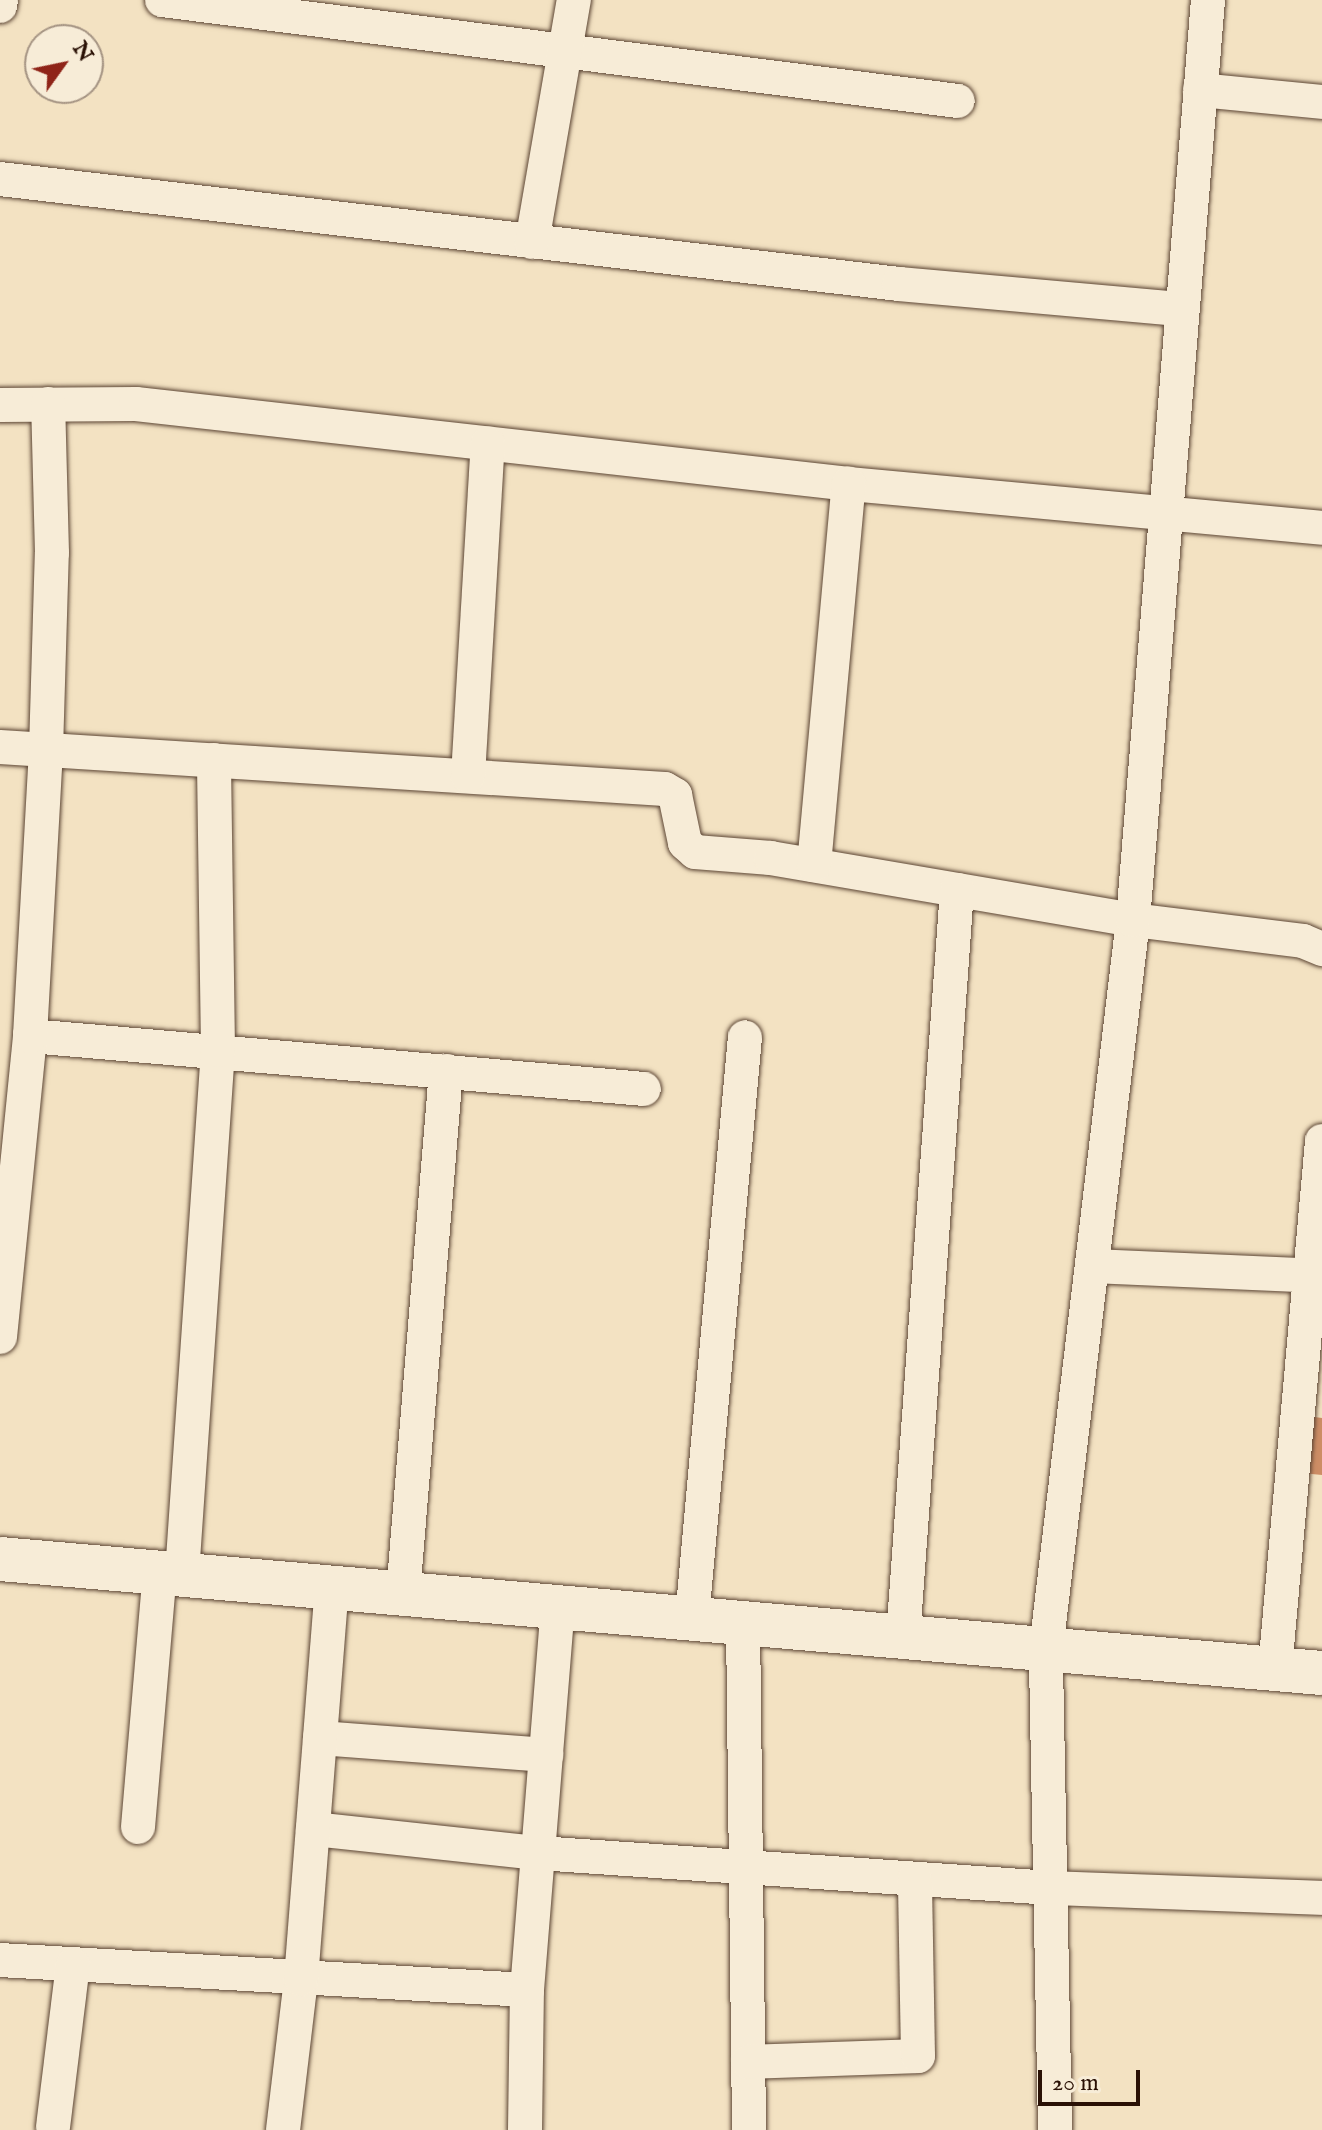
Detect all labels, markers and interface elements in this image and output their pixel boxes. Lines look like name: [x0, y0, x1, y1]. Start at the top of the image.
north arrow: [24, 24, 104, 104]
text: N: [66, 36, 99, 68]
scale bar: [1042, 2054, 1144, 2104]
text: 20 m: [1052, 2068, 1099, 2099]

